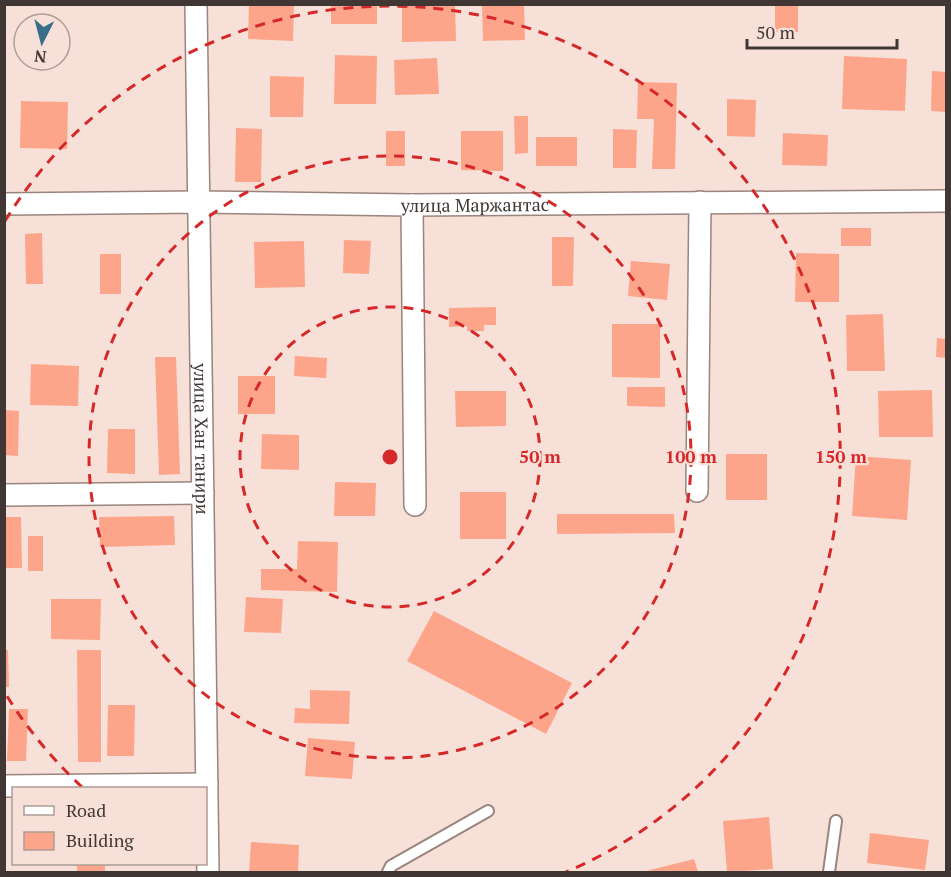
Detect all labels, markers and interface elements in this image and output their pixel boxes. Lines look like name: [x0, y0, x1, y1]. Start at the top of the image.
north arrow: [12, 12, 72, 72]
scale bar: [747, 12, 897, 50]
text: 50 m: [756, 20, 796, 44]
text: N: [33, 45, 48, 68]
street label: улица Маржантас: [400, 192, 549, 217]
street label: улица Хан танири: [189, 362, 215, 515]
text: 50 m: [519, 444, 561, 468]
text: 100 m: [665, 444, 717, 468]
text: 150 m: [815, 444, 867, 468]
centre of rings: [380, 447, 400, 467]
legend: [12, 787, 207, 865]
text: Road: [66, 798, 106, 822]
text: Building: [66, 828, 134, 852]

